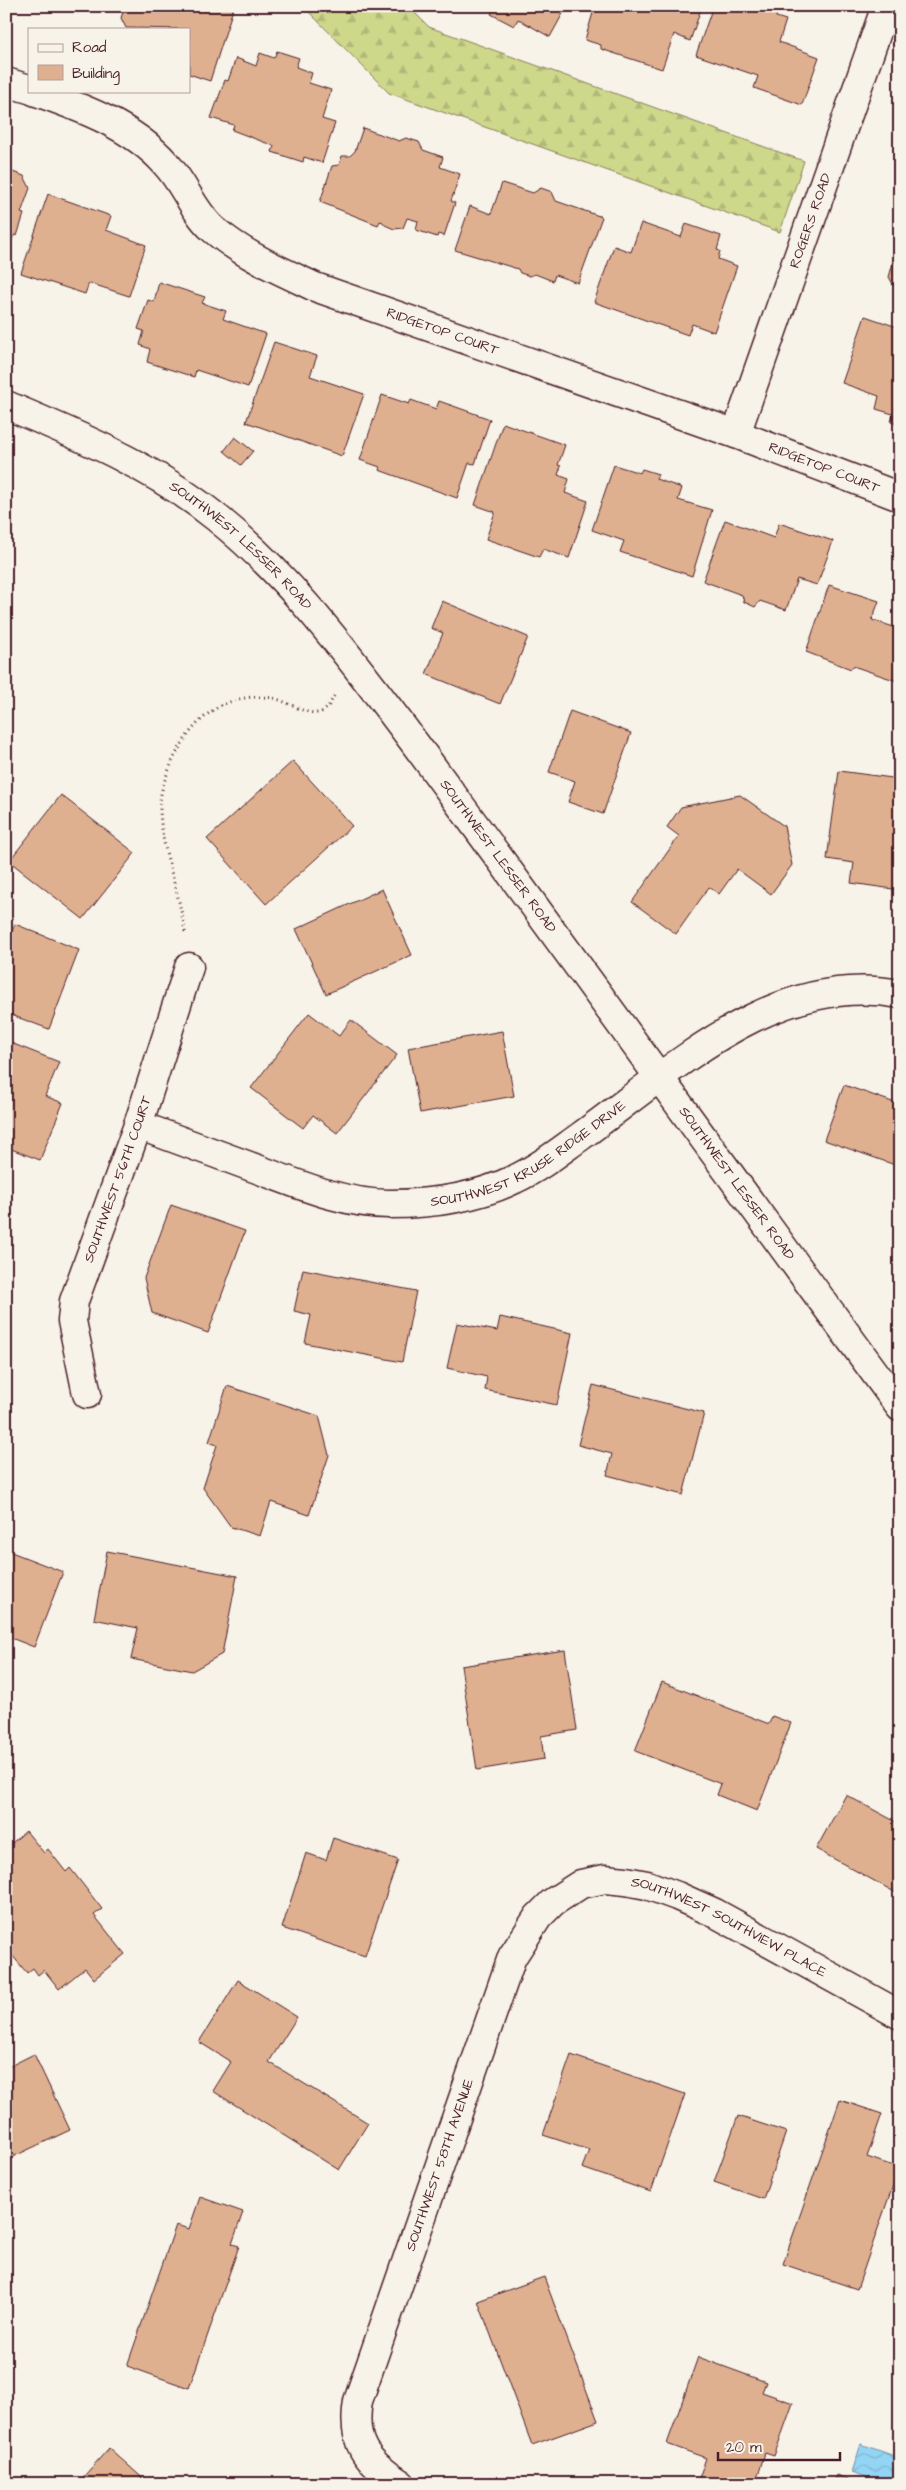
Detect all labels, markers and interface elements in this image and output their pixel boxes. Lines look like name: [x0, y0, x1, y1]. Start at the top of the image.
legend: [28, 28, 190, 92]
text: Road: [72, 37, 107, 58]
text: Building: [72, 63, 120, 85]
street label: ROGERS ROAD: [785, 171, 837, 271]
street label: RIDGETOP COURT: [384, 303, 502, 361]
street label: RIDGETOP COURT: [766, 437, 883, 498]
street label: SOUTHWEST LESSER ROAD: [165, 476, 316, 615]
street label: SOUTHWEST LESSER ROAD: [435, 776, 561, 937]
street label: SOUTHWEST 56TH COURT: [79, 1093, 157, 1265]
street label: SOUTHWEST KRUSE RIDGE DRIVE: [429, 1095, 631, 1212]
street label: SOUTHWEST LESSER ROAD: [674, 1103, 799, 1264]
street label: SOUTHWEST SOUTHVIEW PLACE: [629, 1872, 831, 1983]
street label: SOUTHWEST 58TH AVENUE: [401, 2075, 479, 2254]
scale bar: [718, 2430, 841, 2462]
text: 20 m: [726, 2437, 762, 2458]

